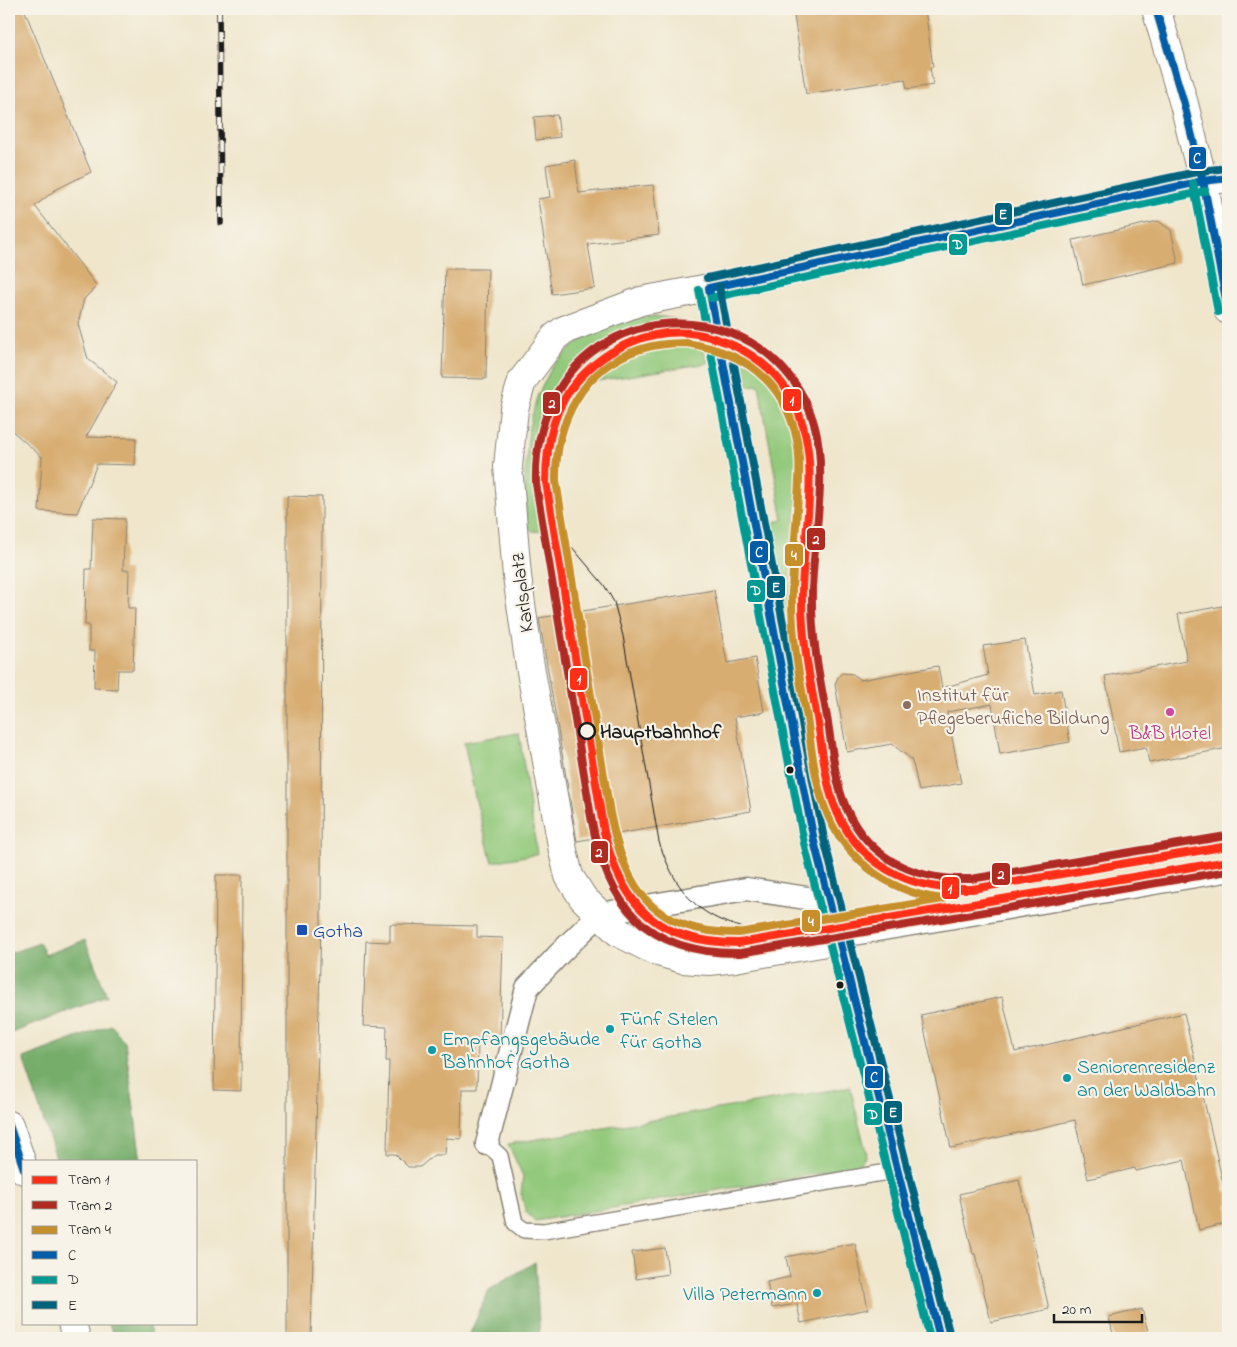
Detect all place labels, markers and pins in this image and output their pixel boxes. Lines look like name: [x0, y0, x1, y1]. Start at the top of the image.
place label: Institut für Pflegeberufliche Bildung: [917, 682, 1109, 735]
marker: Institut für Pflegeberufliche Bildung: [901, 699, 913, 711]
marker: B&B Hotel: [1164, 706, 1176, 718]
place label: Hauptbahnhof: [600, 719, 722, 748]
place label: B&B Hotel: [1128, 720, 1211, 749]
marker: Hauptbahnhof: [578, 722, 596, 740]
unlabelled marker: [785, 765, 795, 775]
place label: Gotha: [313, 918, 363, 947]
marker: Gotha: [295, 923, 309, 937]
unlabelled marker: [835, 980, 845, 990]
place label: Fünf Stelen für Gotha: [619, 1006, 718, 1058]
marker: Fünf Stelen für Gotha: [604, 1023, 616, 1035]
place label: Empfangsgebäude Bahnhof Gotha: [441, 1026, 600, 1078]
marker: Empfangsgebäude Bahnhof Gotha: [426, 1044, 438, 1056]
place label: Seniorenresidenz an der Waldbahn: [1077, 1054, 1216, 1106]
marker: Seniorenresidenz an der Waldbahn: [1061, 1072, 1073, 1084]
place label: Villa Petermann: [682, 1281, 807, 1310]
marker: Villa Petermann: [811, 1287, 823, 1299]

